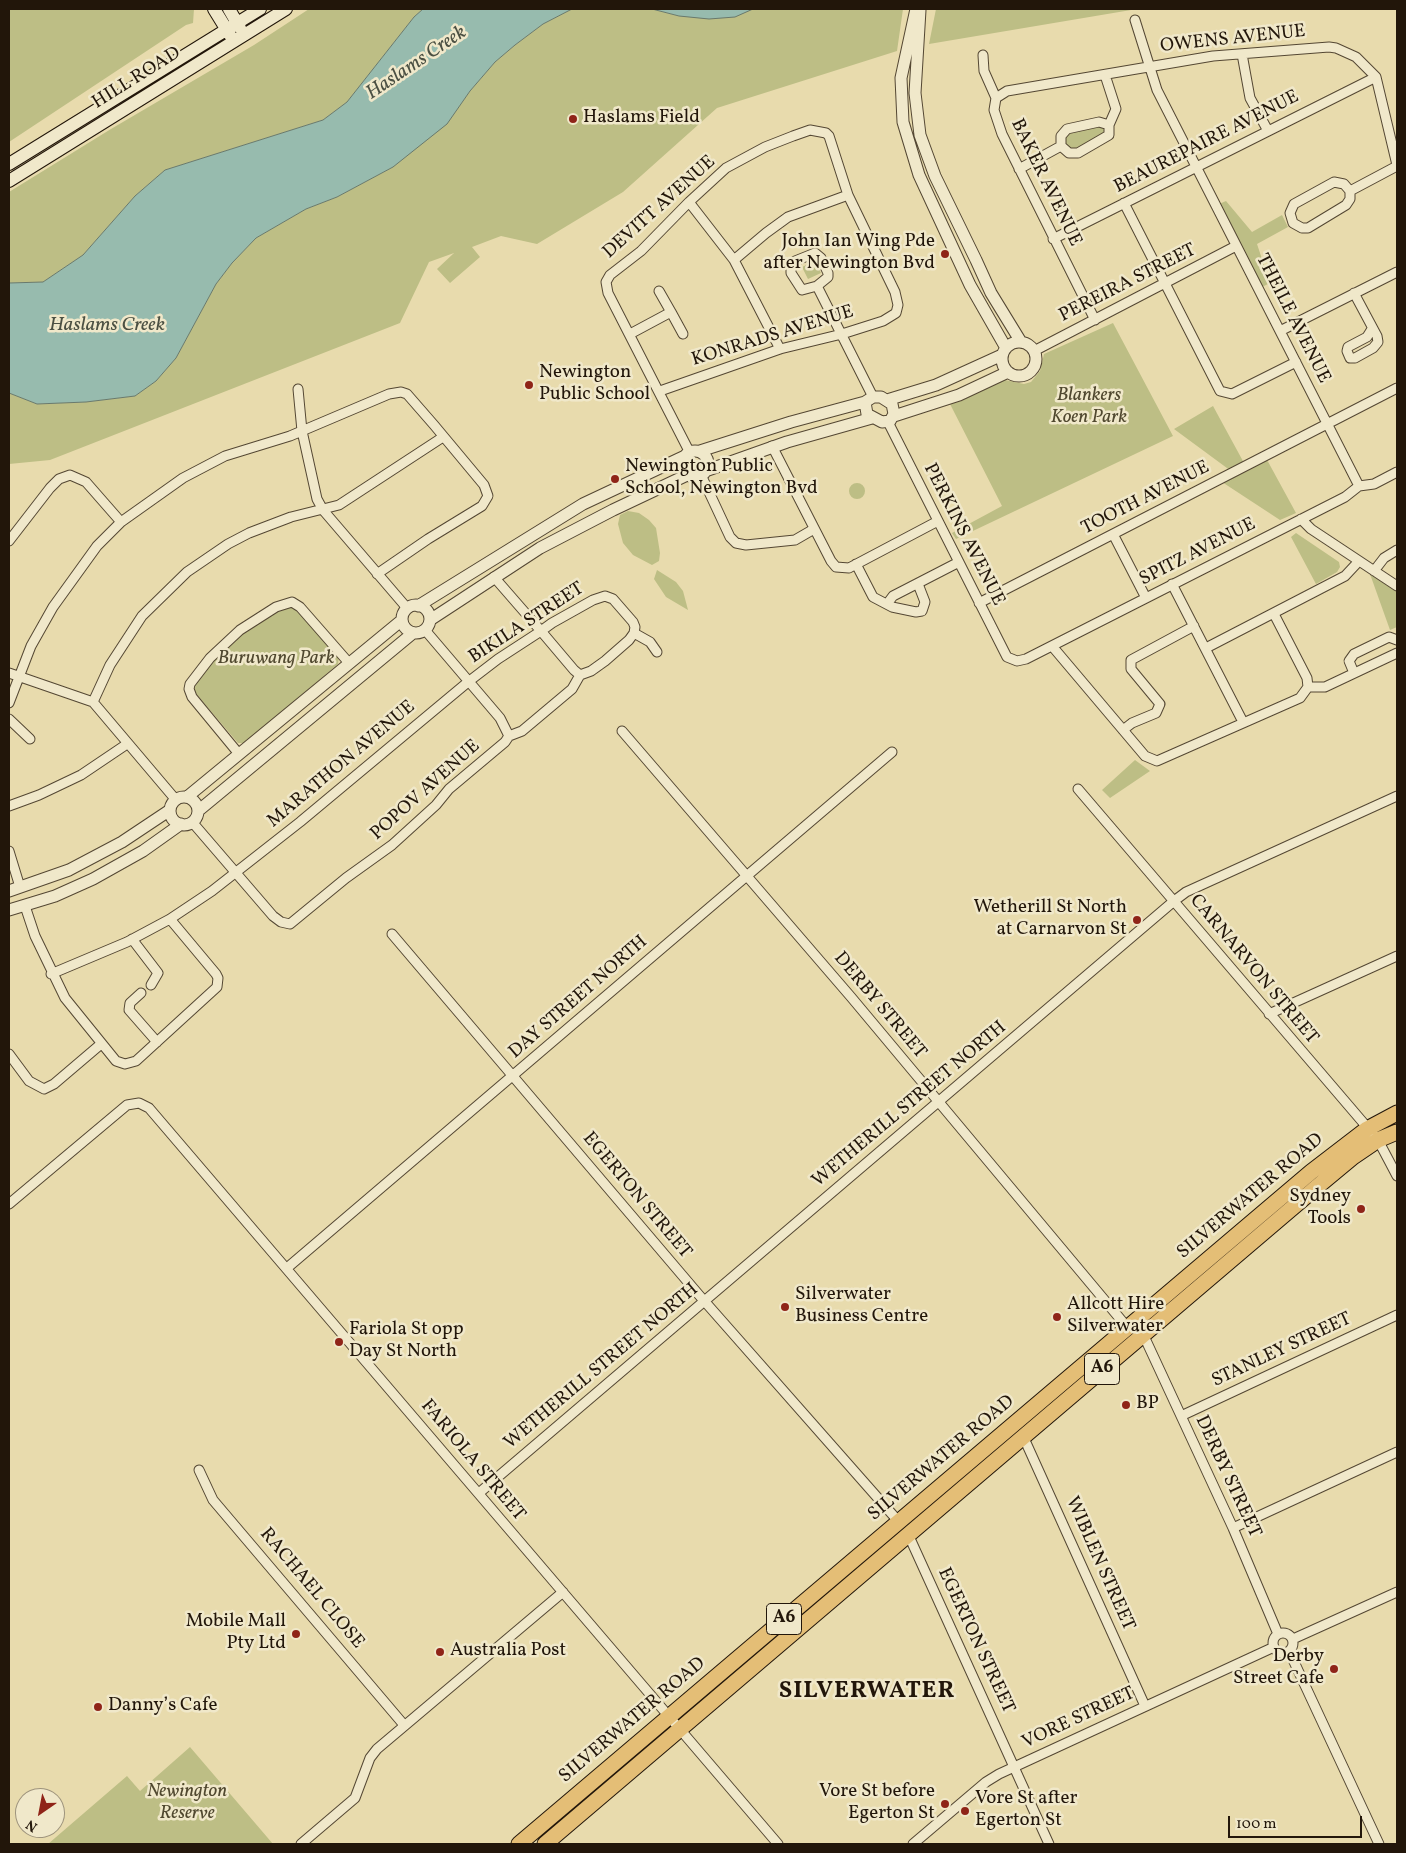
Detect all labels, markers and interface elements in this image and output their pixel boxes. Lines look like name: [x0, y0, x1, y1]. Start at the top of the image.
street label: OWENS AVENUE: [1159, 21, 1307, 59]
water label: Haslams Creek: [362, 22, 472, 106]
street label: HILL ROAD: [89, 43, 185, 115]
street label: BEAUREPAIRE AVENUE: [1111, 86, 1303, 200]
place label: Haslams Field: [583, 108, 700, 130]
marker: Haslams Field: [567, 113, 579, 125]
street label: BAKER AVENUE: [1004, 116, 1086, 250]
street label: DEVITT AVENUE: [599, 152, 721, 264]
place label: John Ian Wing Pde after Newington Bvd: [763, 232, 935, 276]
street label: PEREIRA STREET: [1056, 240, 1200, 328]
marker: John Ian Wing Pde after Newington Bvd: [939, 248, 951, 260]
street label: THEILE AVENUE: [1250, 250, 1334, 388]
street label: KONRADS AVENUE: [689, 302, 857, 372]
water label: Haslams Creek: [49, 314, 165, 338]
place label: Newington Public School: [539, 363, 650, 407]
marker: Newington Public School: [523, 379, 535, 391]
park label: Blankers Koen Park: [1051, 386, 1127, 430]
place label: Newington Public School, Newington Bvd: [625, 457, 818, 501]
street label: TOOTH AVENUE: [1078, 457, 1214, 541]
street label: PERKINS AVENUE: [917, 460, 1009, 610]
marker: Newington Public School, Newington Bvd: [609, 473, 621, 485]
street label: SPITZ AVENUE: [1136, 514, 1260, 592]
street label: BIKILA STREET: [465, 578, 589, 670]
park label: Buruwang Park: [217, 649, 335, 671]
street label: MARATHON AVENUE: [263, 696, 421, 834]
street label: POPOV AVENUE: [366, 736, 486, 846]
street label: CARNARVON STREET: [1184, 890, 1322, 1050]
place label: Wetherill St North at Carnarvon St: [973, 898, 1127, 942]
marker: Wetherill St North at Carnarvon St: [1131, 914, 1143, 926]
street label: DAY STREET NORTH: [505, 932, 653, 1064]
street label: DERBY STREET: [828, 948, 930, 1064]
street label: WETHERILL STREET NORTH: [808, 1017, 1012, 1193]
street label: EGERTON STREET: [576, 1128, 696, 1264]
street label: SILVERWATER ROAD: [1173, 1129, 1329, 1265]
place label: Sydney Tools: [1289, 1187, 1351, 1231]
marker: Sydney Tools: [1355, 1203, 1367, 1215]
street label: WETHERILL STREET NORTH: [500, 1279, 704, 1455]
place label: Silverwater Business Centre: [795, 1285, 928, 1329]
place label: Allcott Hire Silverwater: [1067, 1295, 1164, 1339]
marker: Silverwater Business Centre: [779, 1301, 791, 1313]
street label: STANLEY STREET: [1209, 1309, 1355, 1393]
marker: Allcott Hire Silverwater: [1051, 1311, 1063, 1323]
place label: Fariola St opp Day St North: [349, 1320, 464, 1364]
marker: Fariola St opp Day St North: [333, 1336, 345, 1348]
road number: A6: [1084, 1354, 1120, 1385]
street label: SILVERWATER ROAD: [864, 1391, 1020, 1527]
place label: BP: [1136, 1394, 1159, 1416]
street label: FARIOLA STREET: [415, 1396, 529, 1526]
marker: BP: [1120, 1399, 1132, 1411]
street label: DERBY STREET: [1189, 1412, 1265, 1542]
street label: WIBLEN STREET: [1059, 1493, 1139, 1635]
street label: RACHAEL CLOSE: [254, 1524, 368, 1654]
street label: EGERTON STREET: [931, 1565, 1019, 1717]
road number: A6: [766, 1604, 802, 1635]
place label: Mobile Mall Pty Ltd: [186, 1612, 286, 1656]
marker: Mobile Mall Pty Ltd: [290, 1628, 302, 1640]
place label: Australia Post: [450, 1641, 566, 1663]
marker: Australia Post: [434, 1646, 446, 1658]
place label: Derby Street Cafe: [1233, 1647, 1324, 1691]
street label: SILVERWATER ROAD: [555, 1653, 711, 1789]
marker: Derby Street Cafe: [1328, 1663, 1340, 1675]
district label: SILVERWATER: [777, 1679, 957, 1707]
street label: VORE STREET: [1019, 1683, 1139, 1755]
place label: Danny’s Cafe: [108, 1696, 217, 1718]
marker: Danny’s Cafe: [92, 1701, 104, 1713]
park label: Newington Reserve: [147, 1782, 227, 1826]
place label: Vore St before Egerton St: [819, 1782, 935, 1826]
north arrow: [15, 1788, 65, 1838]
place label: Vore St after Egerton St: [975, 1789, 1077, 1833]
marker: Vore St before Egerton St: [939, 1798, 951, 1810]
marker: Vore St after Egerton St: [959, 1805, 971, 1817]
scale bar: [1231, 1806, 1365, 1838]
text: N: [23, 1814, 42, 1836]
text: 100 m: [1236, 1814, 1276, 1835]

